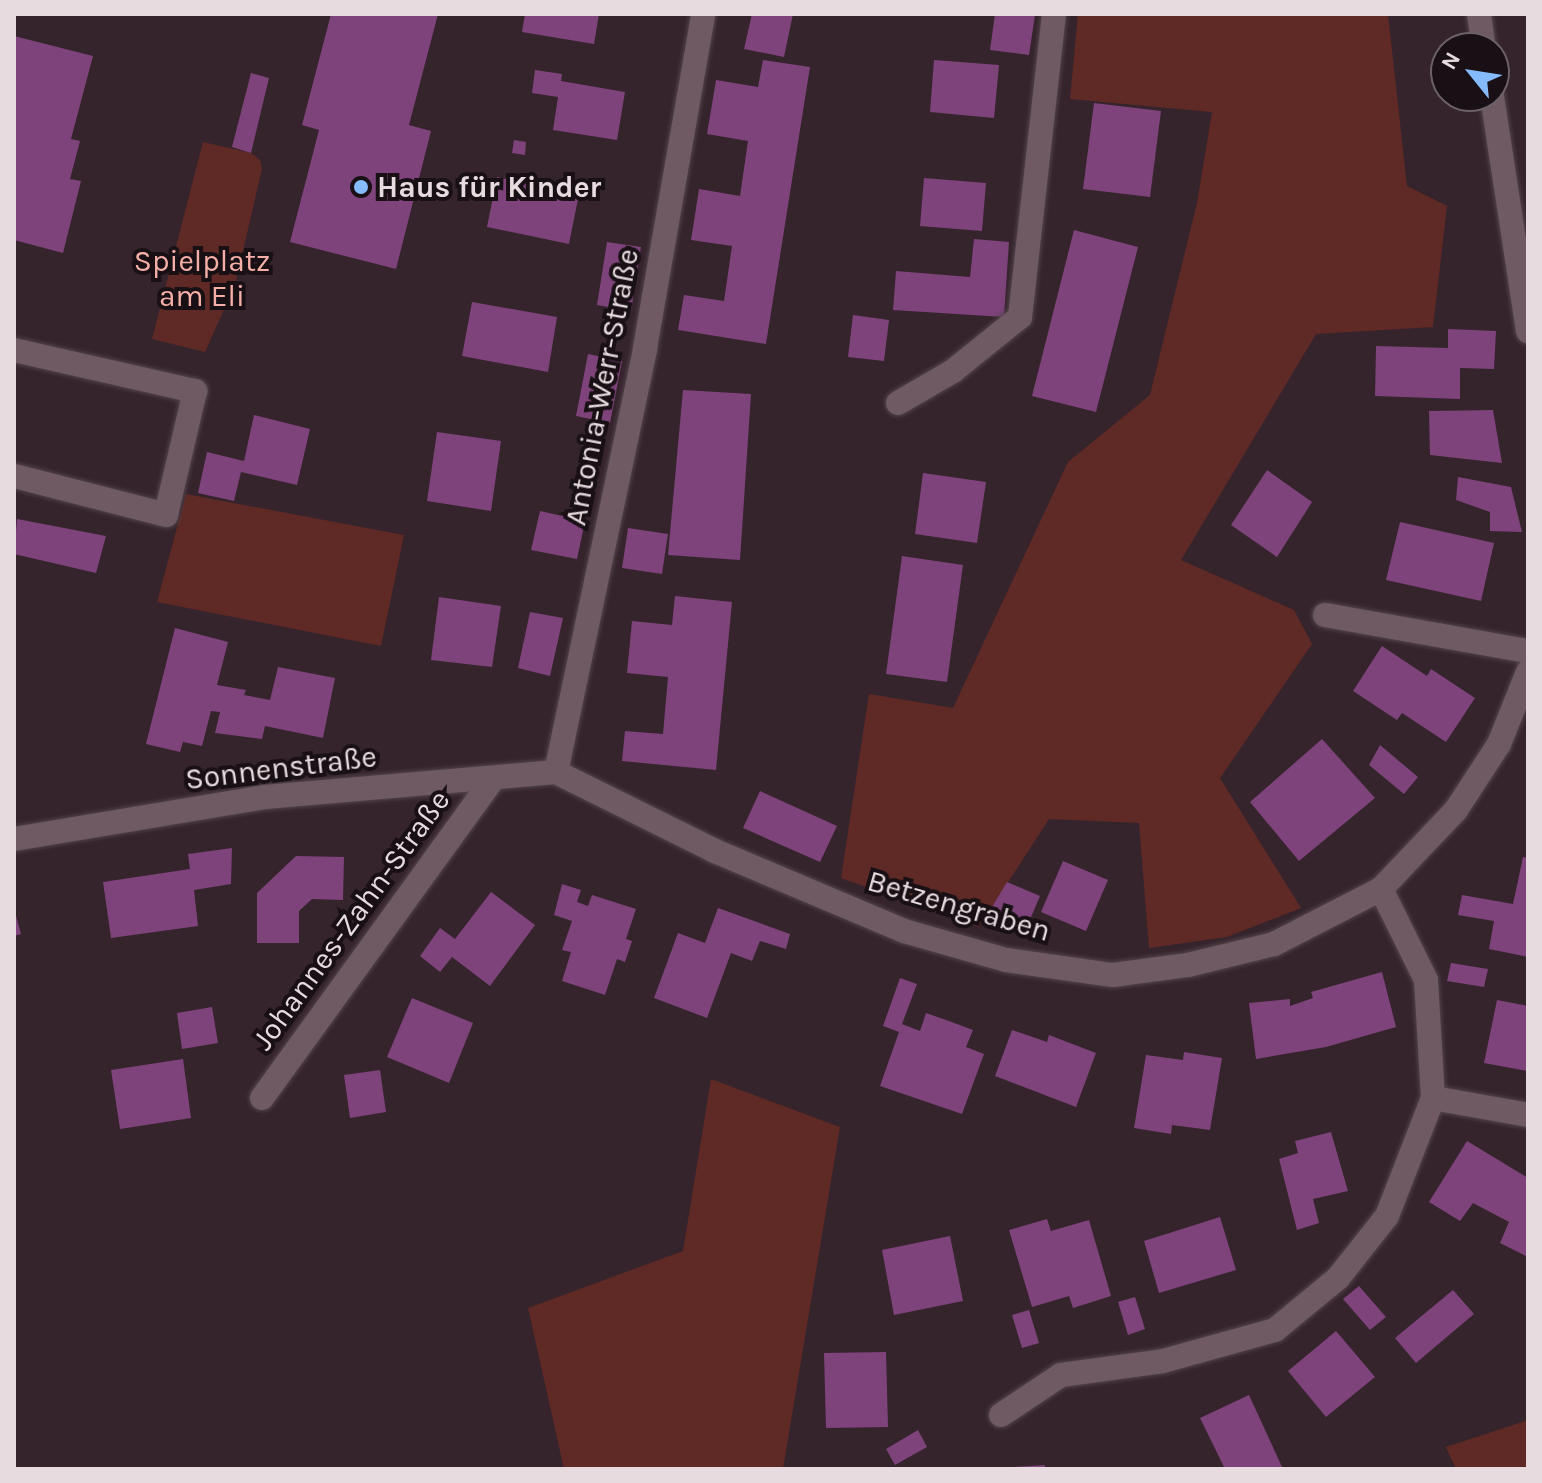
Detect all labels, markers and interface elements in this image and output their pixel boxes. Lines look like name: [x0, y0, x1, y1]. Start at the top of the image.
north arrow: [1430, 32, 1510, 112]
text: N: [1436, 48, 1466, 74]
place label: Haus für Kinder: [377, 169, 601, 205]
marker: Haus für Kinder: [352, 178, 370, 196]
park label: Spielplatz am Eli: [134, 243, 270, 314]
street label: Antonia-Werr-Straße: [558, 246, 646, 528]
street label: Sonnenstraße: [183, 738, 379, 798]
street label: Johannes-Zahn-Straße: [245, 783, 457, 1057]
street label: Betzengraben: [863, 863, 1055, 949]

